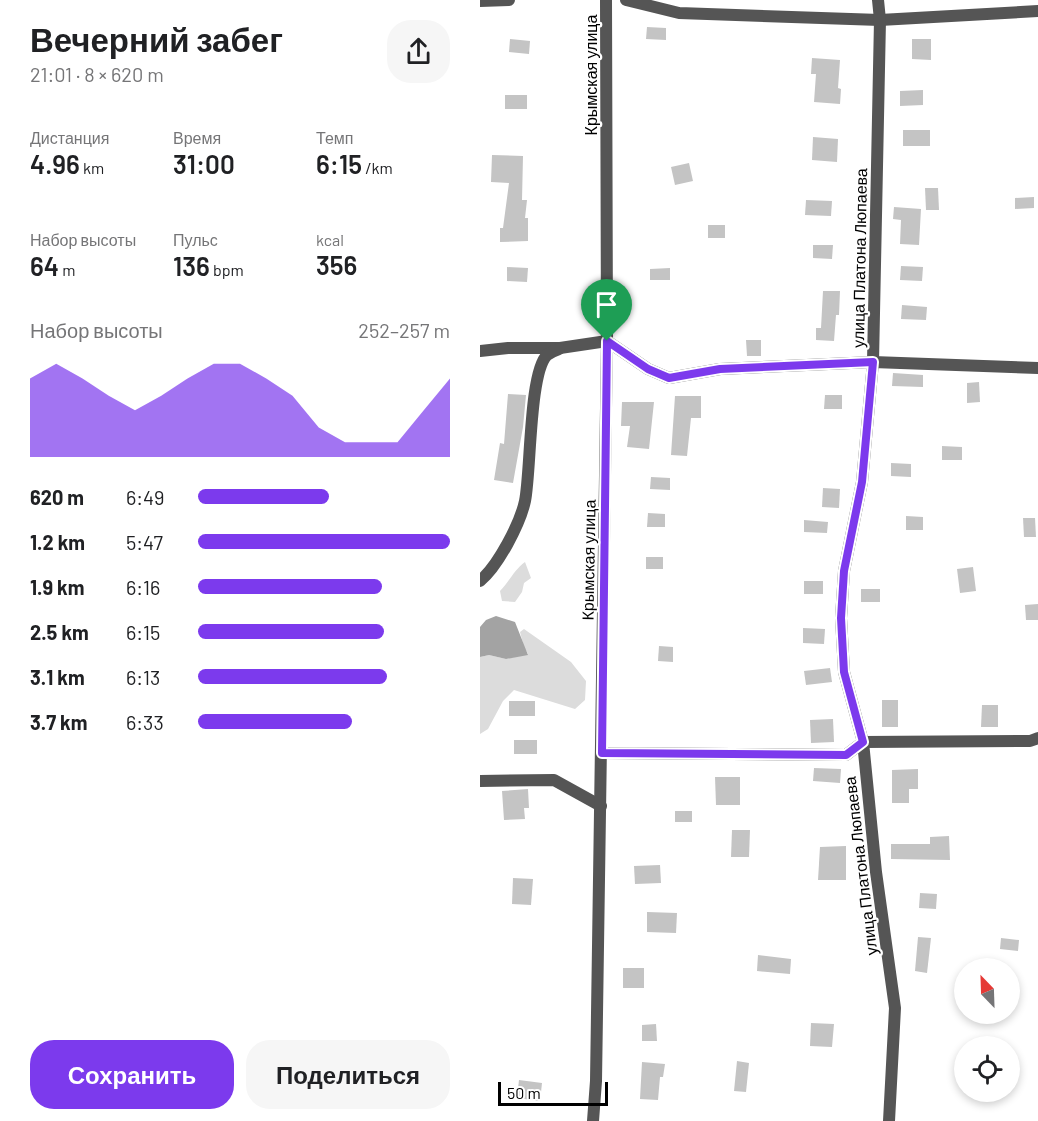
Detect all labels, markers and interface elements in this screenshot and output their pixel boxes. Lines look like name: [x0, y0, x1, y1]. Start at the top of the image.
street label: Крымская улица: [581, 14, 600, 135]
text: Вечерний забег: [30, 19, 283, 59]
button: share: [387, 20, 450, 83]
text: 21:01 · 8 × 620 m: [30, 62, 164, 86]
text: Дистанция: [30, 128, 109, 147]
text: Время: [173, 128, 221, 147]
text: Темп: [316, 128, 353, 147]
text: 4.96: [30, 148, 80, 179]
text: 31:00: [173, 148, 235, 179]
text: 6:15: [316, 148, 362, 179]
text: km: [80, 158, 104, 177]
text: /km: [362, 158, 393, 177]
street label: улица Платона Люпаева: [848, 168, 870, 348]
text: Набор высоты: [30, 230, 136, 249]
text: Пульс: [173, 230, 218, 249]
text: kcal: [316, 230, 344, 249]
text: 356: [316, 249, 357, 280]
text: 64: [30, 250, 59, 281]
text: 136: [173, 250, 210, 281]
text: m: [59, 260, 75, 279]
text: bpm: [210, 260, 244, 279]
pin: [581, 279, 632, 341]
icon: arrive: [590, 288, 623, 321]
text: Набор высоты: [30, 318, 163, 342]
text: 252–257 m: [358, 318, 450, 342]
text: 620 m: [30, 485, 84, 509]
text: 6:49: [126, 485, 165, 509]
street label: Крымская улица: [577, 499, 599, 621]
text: 1.2 km: [30, 530, 85, 554]
text: 5:47: [126, 530, 163, 554]
text: 1.9 km: [30, 575, 84, 599]
text: 6:16: [126, 575, 160, 599]
text: 2.5 km: [30, 620, 89, 644]
text: 6:15: [126, 620, 160, 644]
text: 3.1 km: [30, 665, 85, 689]
text: 6:13: [126, 665, 160, 689]
text: 3.7 km: [30, 710, 87, 734]
text: 6:33: [126, 710, 164, 734]
street label: улица Платона Люпаева: [840, 776, 880, 956]
north arrow: [954, 958, 1020, 1024]
map controls: [954, 958, 1020, 1102]
button: locate: [954, 1036, 1020, 1102]
button: Сохранить: [30, 1040, 234, 1109]
button: Поделиться: [246, 1040, 450, 1109]
scale bar: [498, 1079, 608, 1106]
text: 50 m: [507, 1083, 541, 1102]

